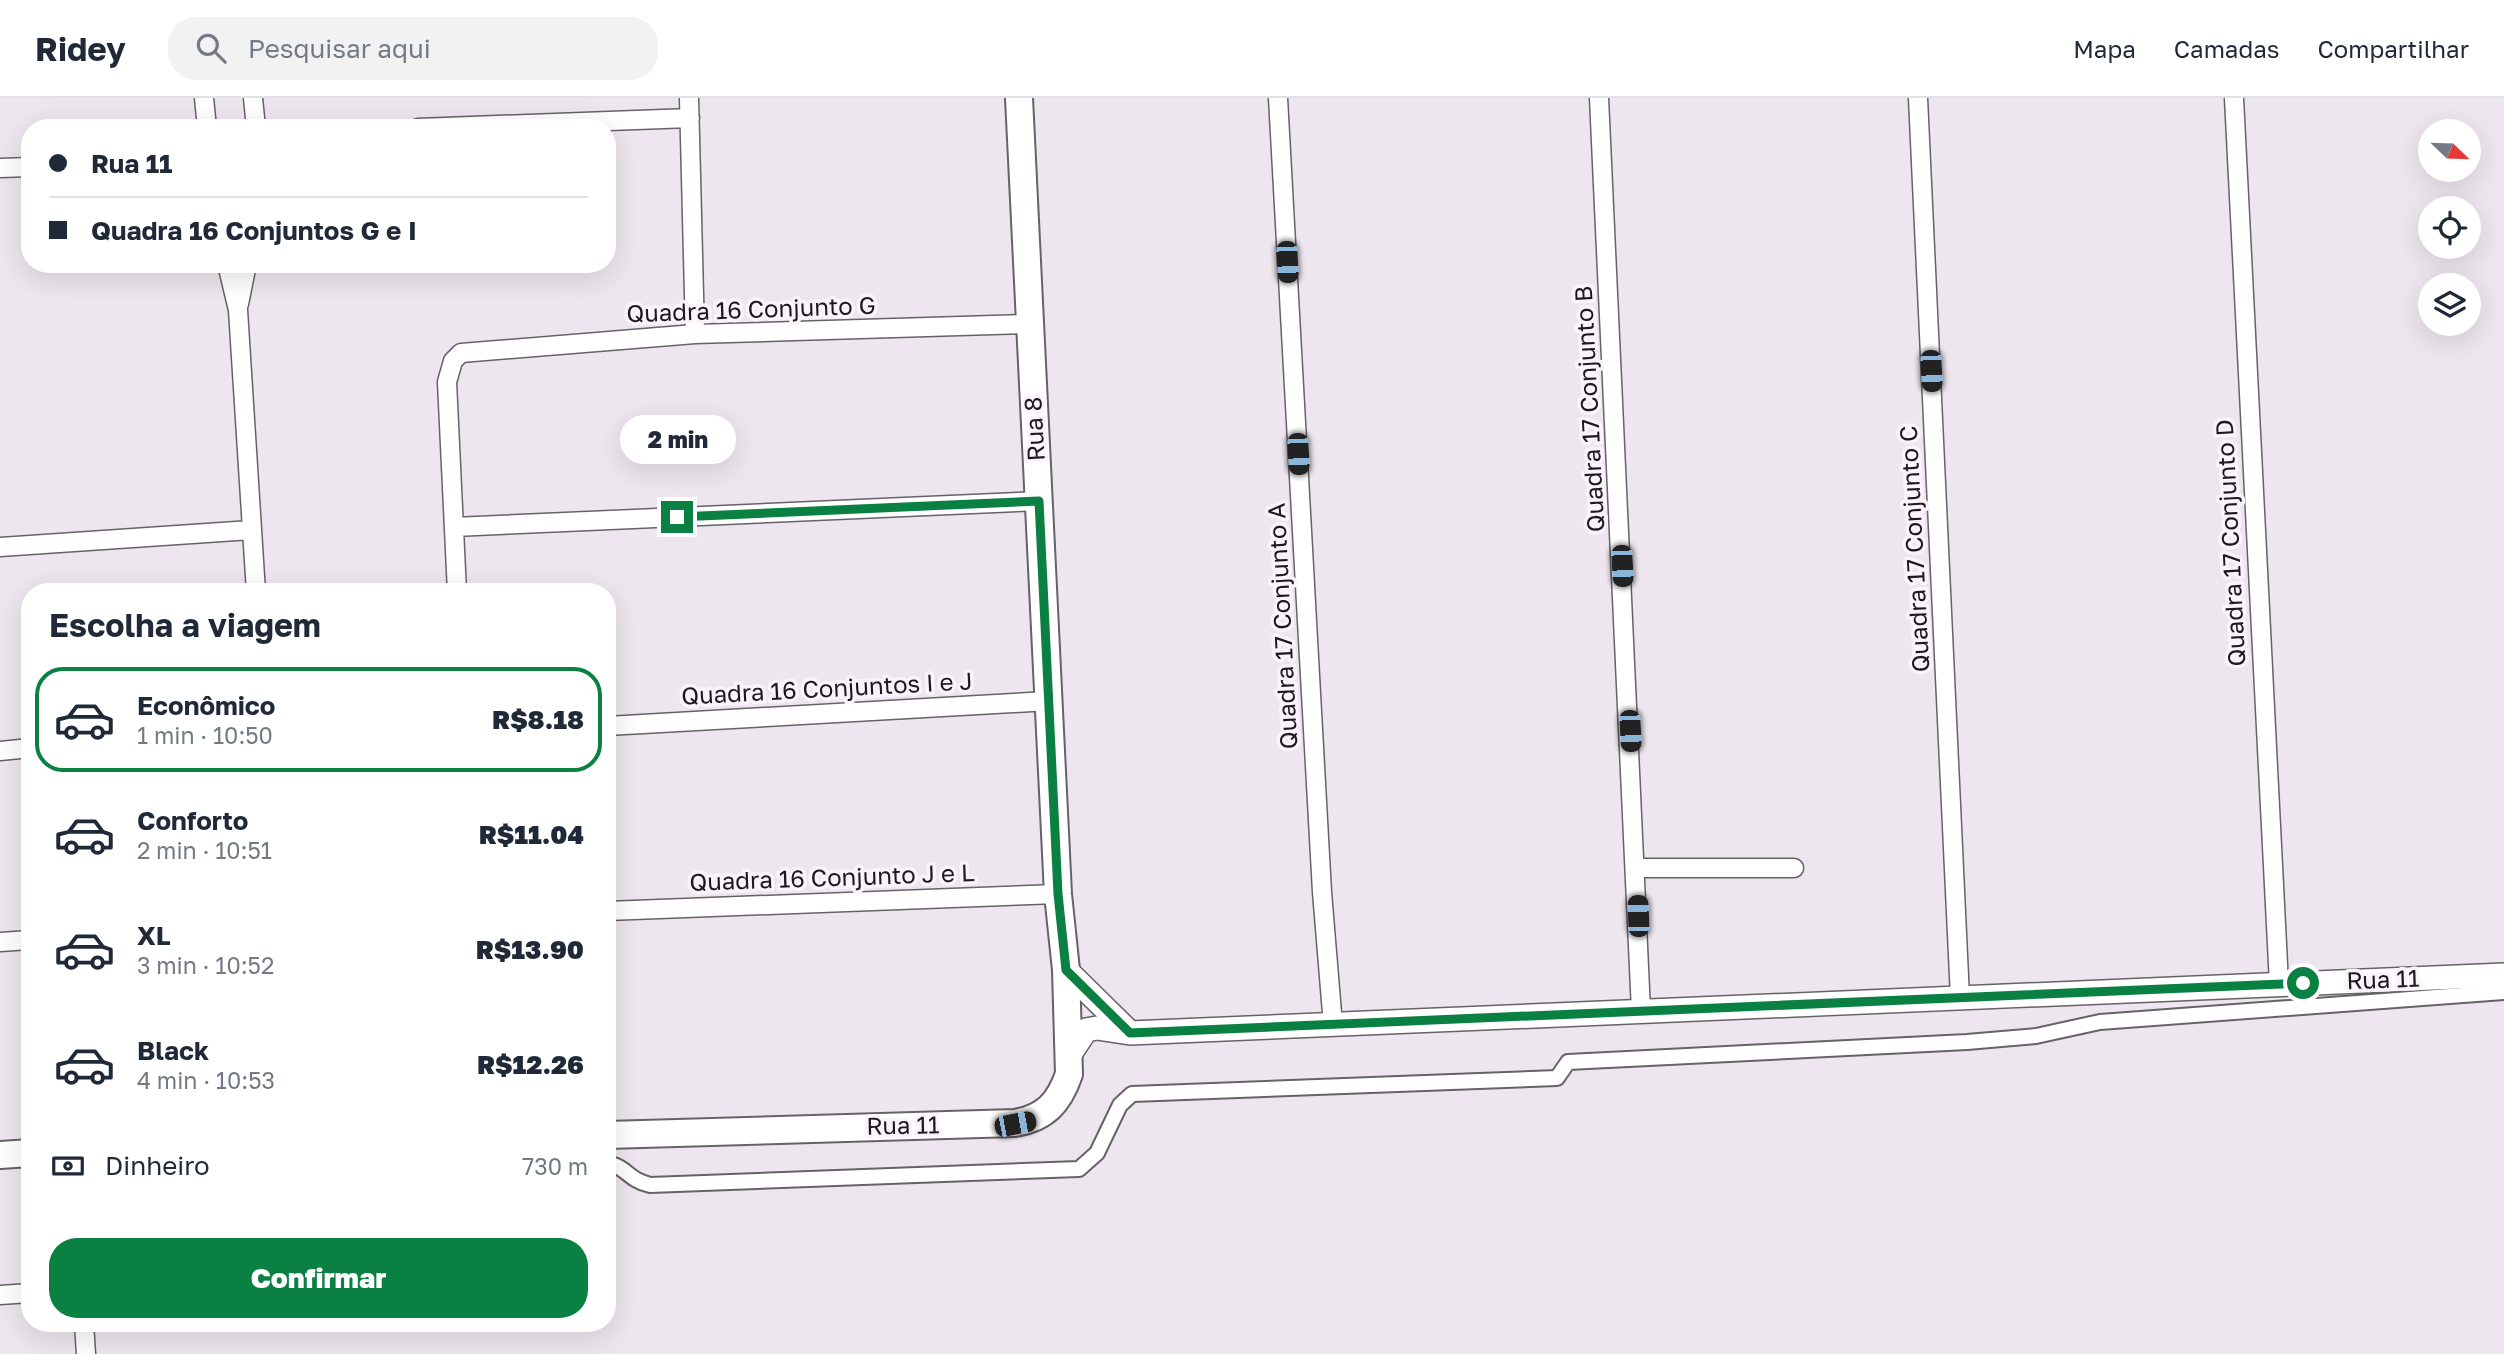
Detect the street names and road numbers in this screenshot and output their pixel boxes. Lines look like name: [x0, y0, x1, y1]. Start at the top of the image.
street label: Quadra 17 Conjunto B: [1568, 285, 1609, 533]
street label: Quadra 16 Conjunto G: [626, 290, 876, 327]
street label: Rua 8: [1017, 396, 1050, 462]
street label: Quadra 17 Conjunto D: [2209, 419, 2250, 667]
street label: Quadra 17 Conjunto C: [1893, 425, 1934, 673]
street label: Quadra 17 Conjunto A: [1261, 502, 1302, 750]
street label: Quadra 16 Conjuntos I e J: [680, 665, 973, 710]
street label: Quadra 16 Conjunto J e L: [689, 857, 975, 896]
street label: Rua 11: [2346, 963, 2420, 994]
street label: Rua 11: [866, 1109, 940, 1140]

